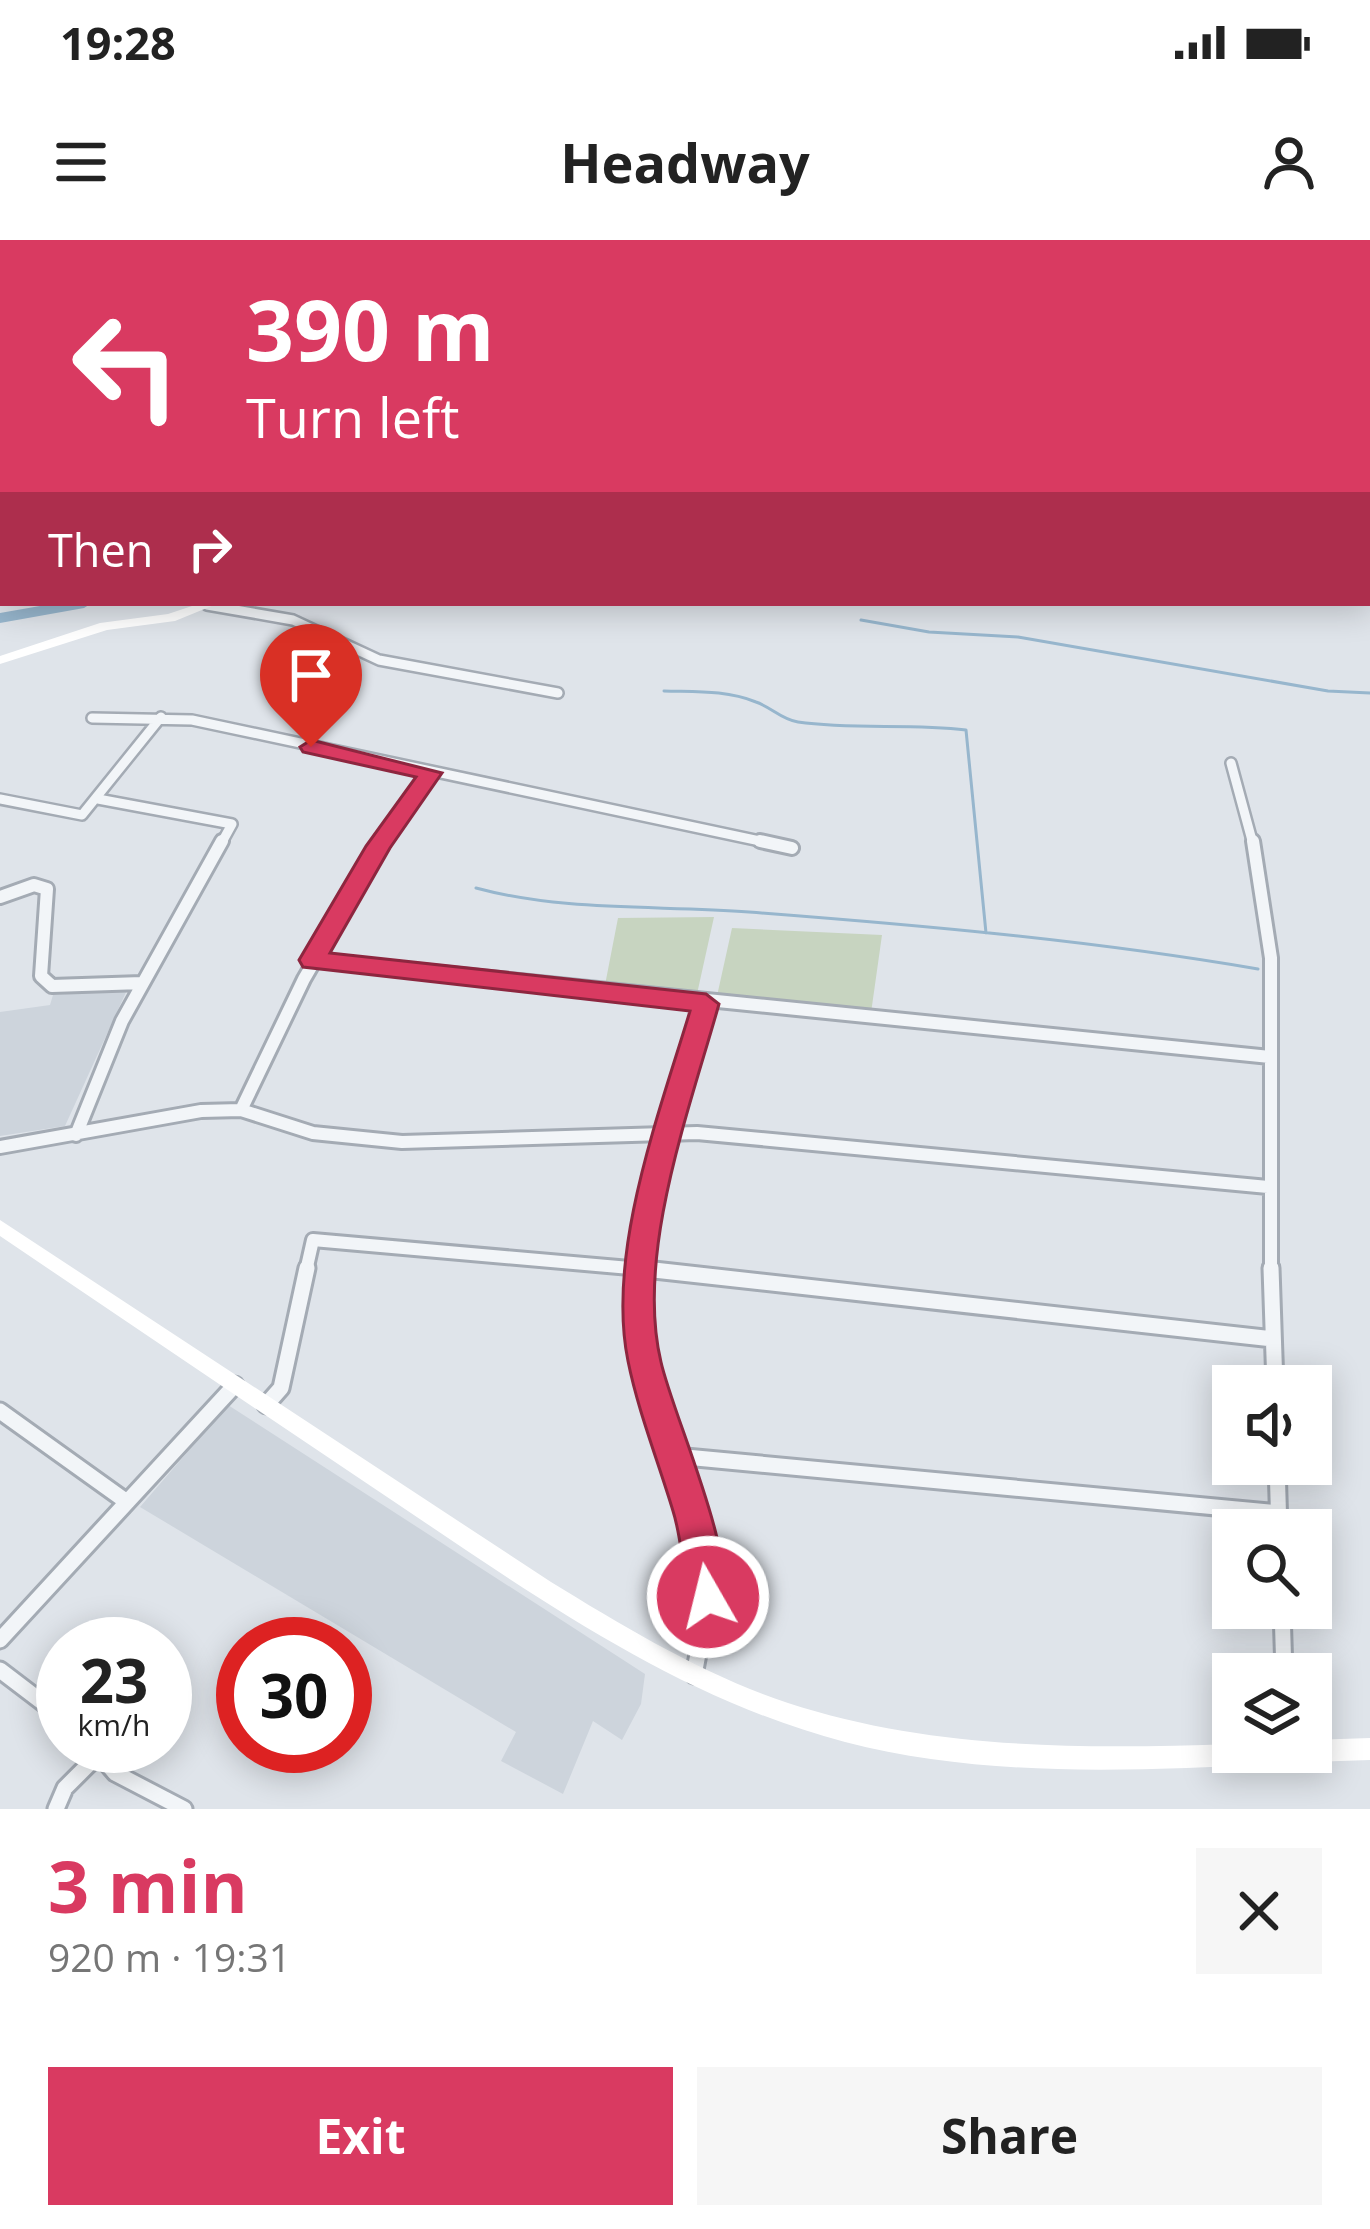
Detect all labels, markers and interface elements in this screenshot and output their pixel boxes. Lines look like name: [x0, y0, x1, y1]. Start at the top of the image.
text: 19:28: [60, 12, 176, 73]
text: Headway: [560, 125, 810, 199]
icon: menu: [48, 129, 114, 195]
icon: person: [1256, 129, 1322, 195]
text: 390 m: [246, 271, 494, 386]
icon: left: [48, 288, 204, 444]
text: Turn left: [246, 380, 459, 454]
icon: right: [177, 516, 243, 582]
text: Then: [48, 519, 153, 580]
pin: [260, 624, 362, 747]
icon: arrive: [278, 642, 344, 708]
map controls: [1212, 1365, 1332, 1773]
button: sound: [1212, 1365, 1332, 1485]
button: search: [1212, 1509, 1332, 1629]
position arrow: [645, 1534, 771, 1660]
speed limit sign: 30: [216, 1617, 372, 1773]
text: 23: [80, 1639, 148, 1721]
button: layers: [1212, 1653, 1332, 1773]
text: km/h: [78, 1704, 150, 1745]
text: 3 min: [48, 1836, 248, 1934]
button: close: [1196, 1848, 1322, 1974]
text: 920 m · 19:31: [48, 1930, 291, 1983]
button: Exit: [48, 2067, 673, 2205]
button: Share: [697, 2067, 1322, 2205]

